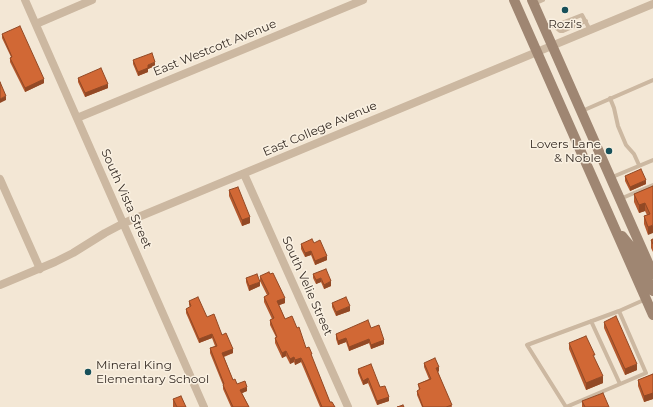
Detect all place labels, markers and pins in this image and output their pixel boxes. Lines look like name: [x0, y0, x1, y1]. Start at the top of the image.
marker: Rozi's: [560, 5, 570, 15]
place label: Rozi's: [548, 17, 582, 31]
place label: Lovers Lane & Noble: [530, 137, 601, 165]
marker: Lovers Lane & Noble: [604, 146, 614, 156]
place label: Mineral King Elementary School: [96, 358, 209, 386]
marker: Mineral King Elementary School: [83, 367, 93, 377]

